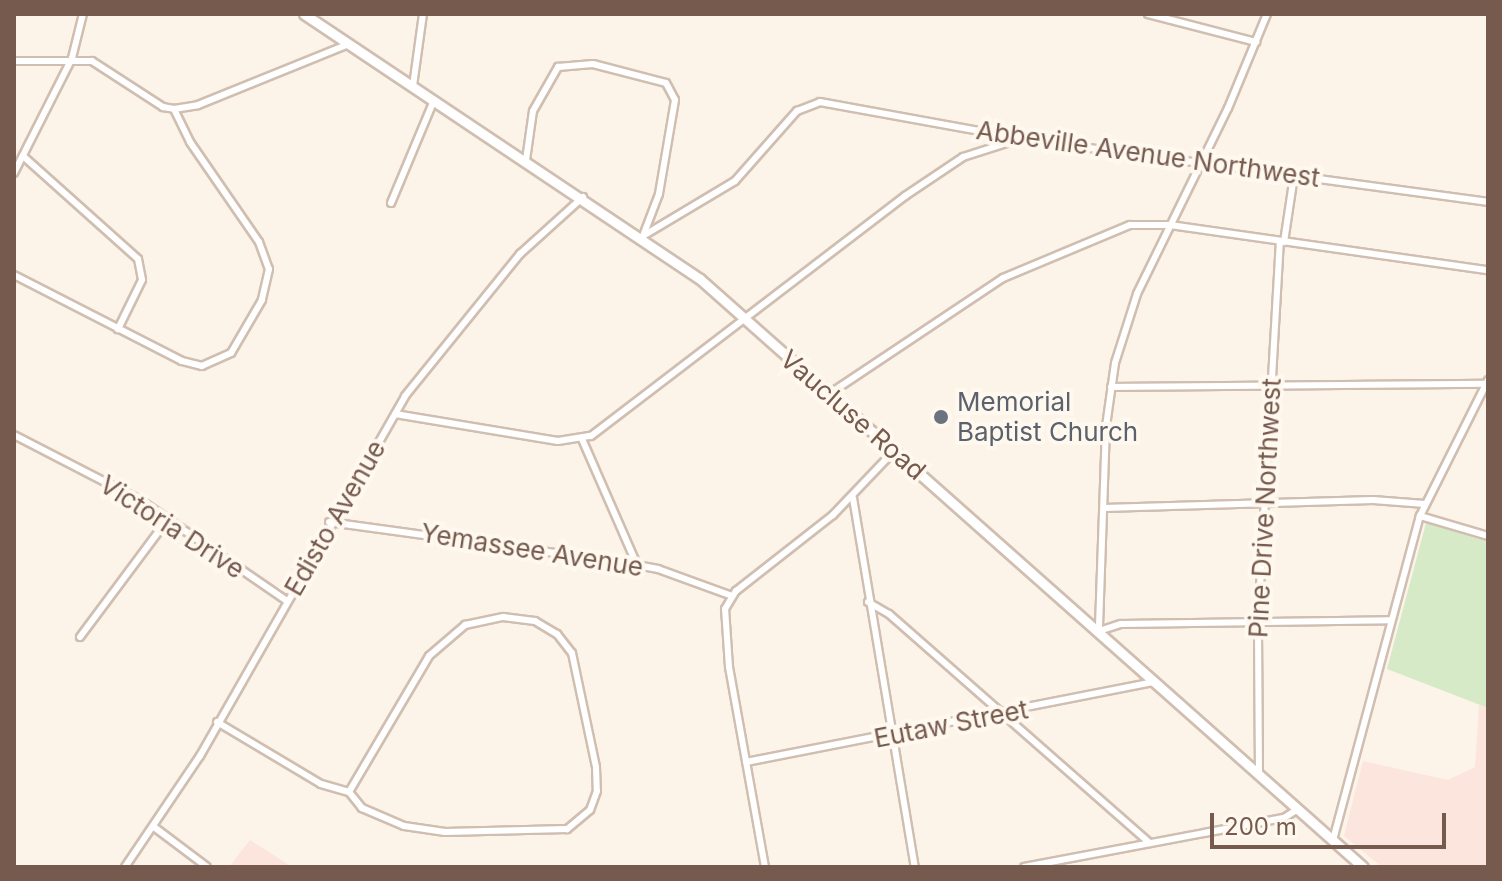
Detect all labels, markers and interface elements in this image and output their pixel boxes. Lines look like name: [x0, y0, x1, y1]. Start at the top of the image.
street label: Abbeville Avenue Northwest: [974, 114, 1322, 194]
street label: Vaucluse Road: [774, 344, 932, 486]
street label: Pine Drive Northwest: [1243, 377, 1287, 639]
place label: Memorial Baptist Church: [957, 386, 1138, 448]
marker: Memorial Baptist Church: [932, 408, 950, 426]
street label: Edisto Avenue: [278, 435, 392, 601]
street label: Victoria Drive: [94, 469, 250, 585]
street label: Yemassee Avenue: [419, 517, 645, 583]
street label: Eutaw Street: [871, 694, 1031, 754]
scale bar: [1214, 797, 1450, 847]
text: 200 m: [1224, 812, 1297, 841]

